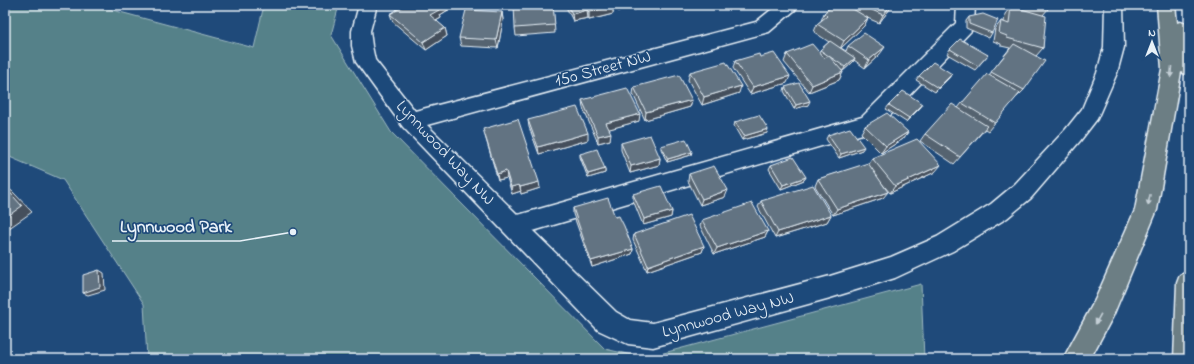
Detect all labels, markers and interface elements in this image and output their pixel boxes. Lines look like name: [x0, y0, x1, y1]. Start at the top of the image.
north arrow: [1132, 22, 1172, 62]
text: N: [1148, 25, 1156, 41]
street label: 150 Street NW: [552, 44, 654, 94]
one-way arrow: [1168, 66, 1175, 78]
street label: Lynnwood Way NW: [389, 95, 500, 212]
one-way arrow: [1145, 193, 1151, 206]
callout: Lynnwood Park: [112, 211, 240, 241]
text: Lynnwood Park: [120, 215, 233, 242]
street label: Lynnwood Way NW: [659, 285, 797, 346]
one-way arrow: [1095, 313, 1101, 325]

